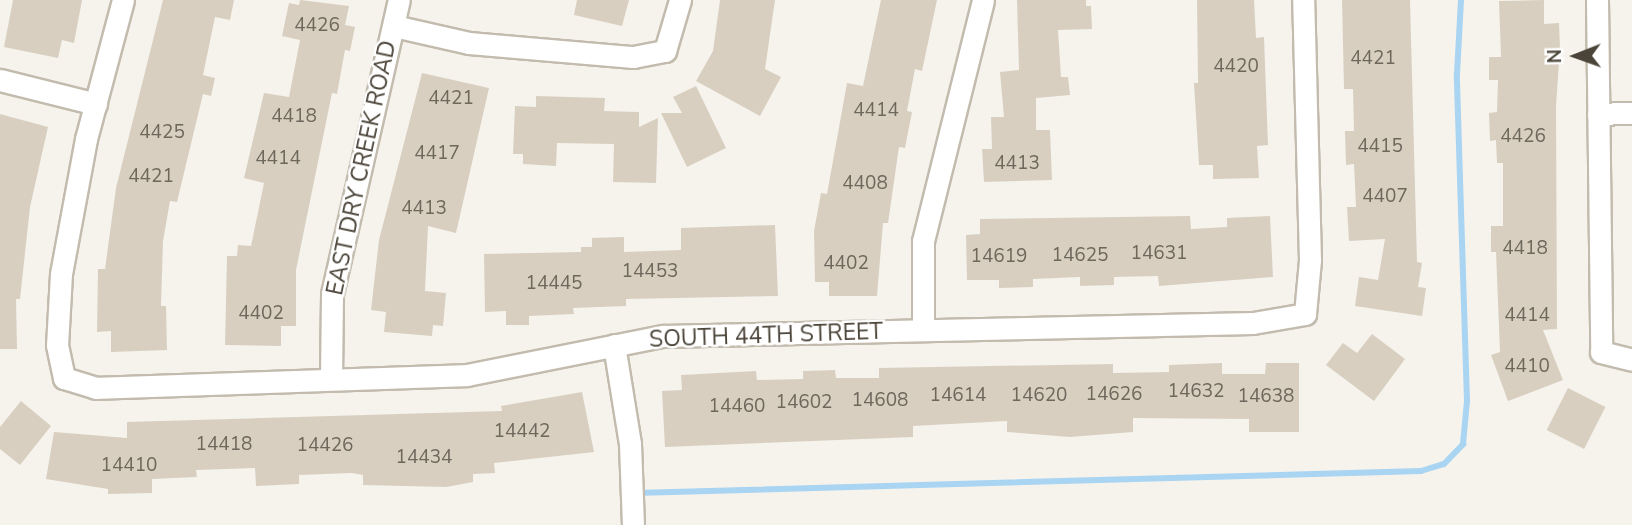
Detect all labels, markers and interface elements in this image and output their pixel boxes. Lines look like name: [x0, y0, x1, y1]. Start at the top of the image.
house number: 4426: [294, 15, 340, 37]
north arrow: [1541, 21, 1611, 91]
street label: EAST DRY CREEK ROAD: [322, 38, 402, 298]
house number: 4421: [1350, 48, 1396, 70]
text: N: [1542, 49, 1568, 64]
house number: 4420: [1213, 56, 1259, 78]
house number: 4421: [428, 88, 474, 110]
house number: 4414: [853, 100, 899, 122]
house number: 4418: [271, 106, 317, 128]
house number: 4425: [139, 122, 185, 144]
house number: 4426: [1500, 126, 1546, 148]
house number: 4415: [1357, 136, 1403, 158]
house number: 4417: [414, 143, 460, 165]
house number: 4414: [255, 148, 301, 170]
house number: 4413: [994, 153, 1040, 175]
house number: 4421: [128, 166, 174, 188]
house number: 4408: [842, 173, 888, 195]
house number: 4407: [1362, 186, 1408, 208]
house number: 4413: [401, 198, 447, 220]
house number: 4418: [1502, 238, 1548, 260]
house number: 14631: [1131, 243, 1187, 265]
house number: 14625: [1052, 245, 1108, 267]
house number: 14619: [971, 246, 1027, 268]
house number: 4402: [823, 253, 869, 275]
house number: 14453: [622, 261, 678, 283]
house number: 14445: [526, 273, 582, 295]
house number: 4402: [238, 303, 284, 325]
house number: 4414: [1504, 305, 1550, 327]
street label: SOUTH 44TH STREET: [649, 318, 883, 354]
house number: 4410: [1504, 356, 1550, 378]
house number: 14632: [1168, 381, 1224, 403]
house number: 14626: [1086, 384, 1142, 406]
house number: 14614: [930, 385, 986, 407]
house number: 14620: [1011, 385, 1067, 407]
house number: 14638: [1238, 386, 1294, 408]
house number: 14608: [852, 390, 908, 412]
house number: 14602: [776, 392, 832, 414]
house number: 14460: [709, 396, 765, 418]
house number: 14442: [494, 421, 550, 443]
house number: 14418: [196, 434, 252, 456]
house number: 14426: [297, 435, 353, 457]
house number: 14434: [396, 447, 452, 469]
house number: 14410: [101, 455, 157, 477]

